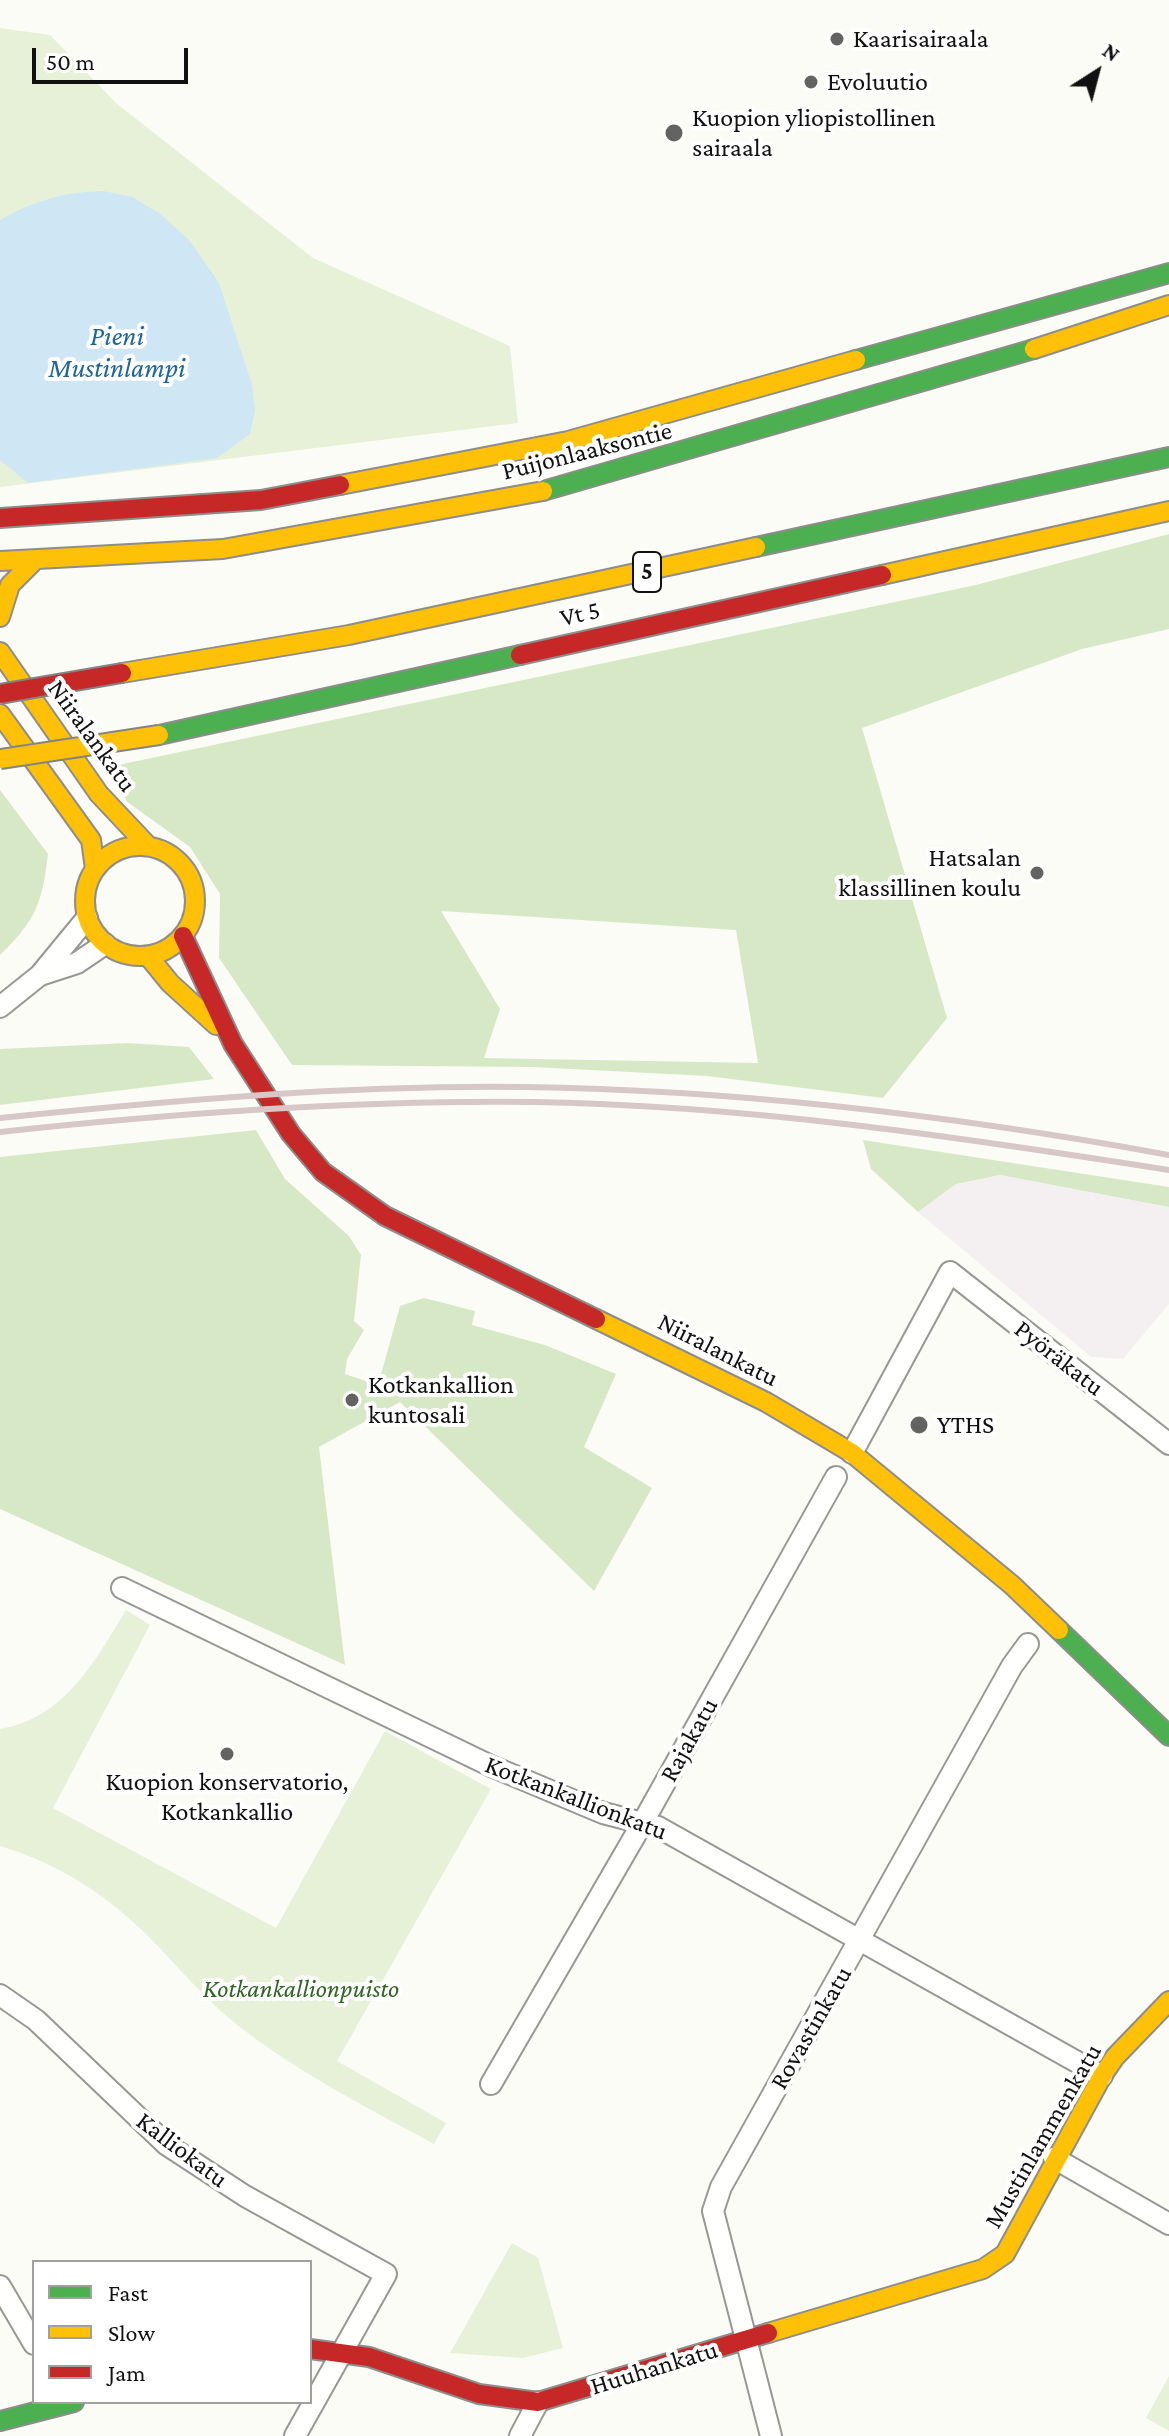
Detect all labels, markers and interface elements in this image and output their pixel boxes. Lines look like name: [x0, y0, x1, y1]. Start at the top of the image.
place label: Kaarisairaala: [853, 23, 989, 55]
marker: Kaarisairaala: [828, 30, 846, 48]
scale bar: [36, 32, 192, 82]
north arrow: [1057, 32, 1137, 112]
text: N: [1098, 38, 1125, 67]
text: 50 m: [46, 48, 95, 75]
place label: Evoluutio: [827, 66, 928, 98]
marker: Evoluutio: [802, 73, 820, 91]
place label: Kuopion yliopistollinen sairaala: [692, 102, 936, 164]
marker: Kuopion yliopistollinen sairaala: [663, 122, 685, 144]
water label: Pieni Mustinlampi: [48, 319, 186, 385]
street label: Puijonlaaksontie: [499, 415, 675, 487]
road number: 5: [633, 552, 661, 592]
street label: Vt 5: [557, 594, 603, 634]
street label: Niiralankatu: [41, 674, 143, 798]
place label: Hatsalan klassillinen koulu: [838, 842, 1021, 904]
marker: Hatsalan klassillinen koulu: [1028, 864, 1046, 882]
street label: Niiralankatu: [653, 1306, 783, 1394]
street label: Pyöräkatu: [1008, 1313, 1110, 1403]
place label: Kotkankallion kuntosali: [368, 1369, 514, 1430]
marker: Kotkankallion kuntosali: [343, 1391, 361, 1409]
place label: YTHS: [937, 1409, 994, 1441]
marker: YTHS: [908, 1414, 930, 1436]
street label: Rajakatu: [653, 1693, 725, 1787]
marker: Kuopion konservatorio, Kotkankallio: [218, 1745, 236, 1763]
street label: Kotkankallionkatu: [480, 1749, 672, 1847]
place label: Kuopion konservatorio, Kotkankallio: [105, 1766, 349, 1828]
street label: Rovastinkatu: [763, 1961, 859, 2095]
park label: Kotkankallionpuisto: [203, 1973, 399, 2005]
street label: Mustinlammenkatu: [978, 2038, 1108, 2234]
street label: Kalliokatu: [130, 2105, 234, 2195]
legend: [32, 2260, 312, 2404]
text: Fast: [108, 2279, 148, 2306]
text: Slow: [108, 2319, 155, 2346]
street label: Huuhankatu: [587, 2334, 721, 2402]
text: Jam: [108, 2359, 146, 2386]

